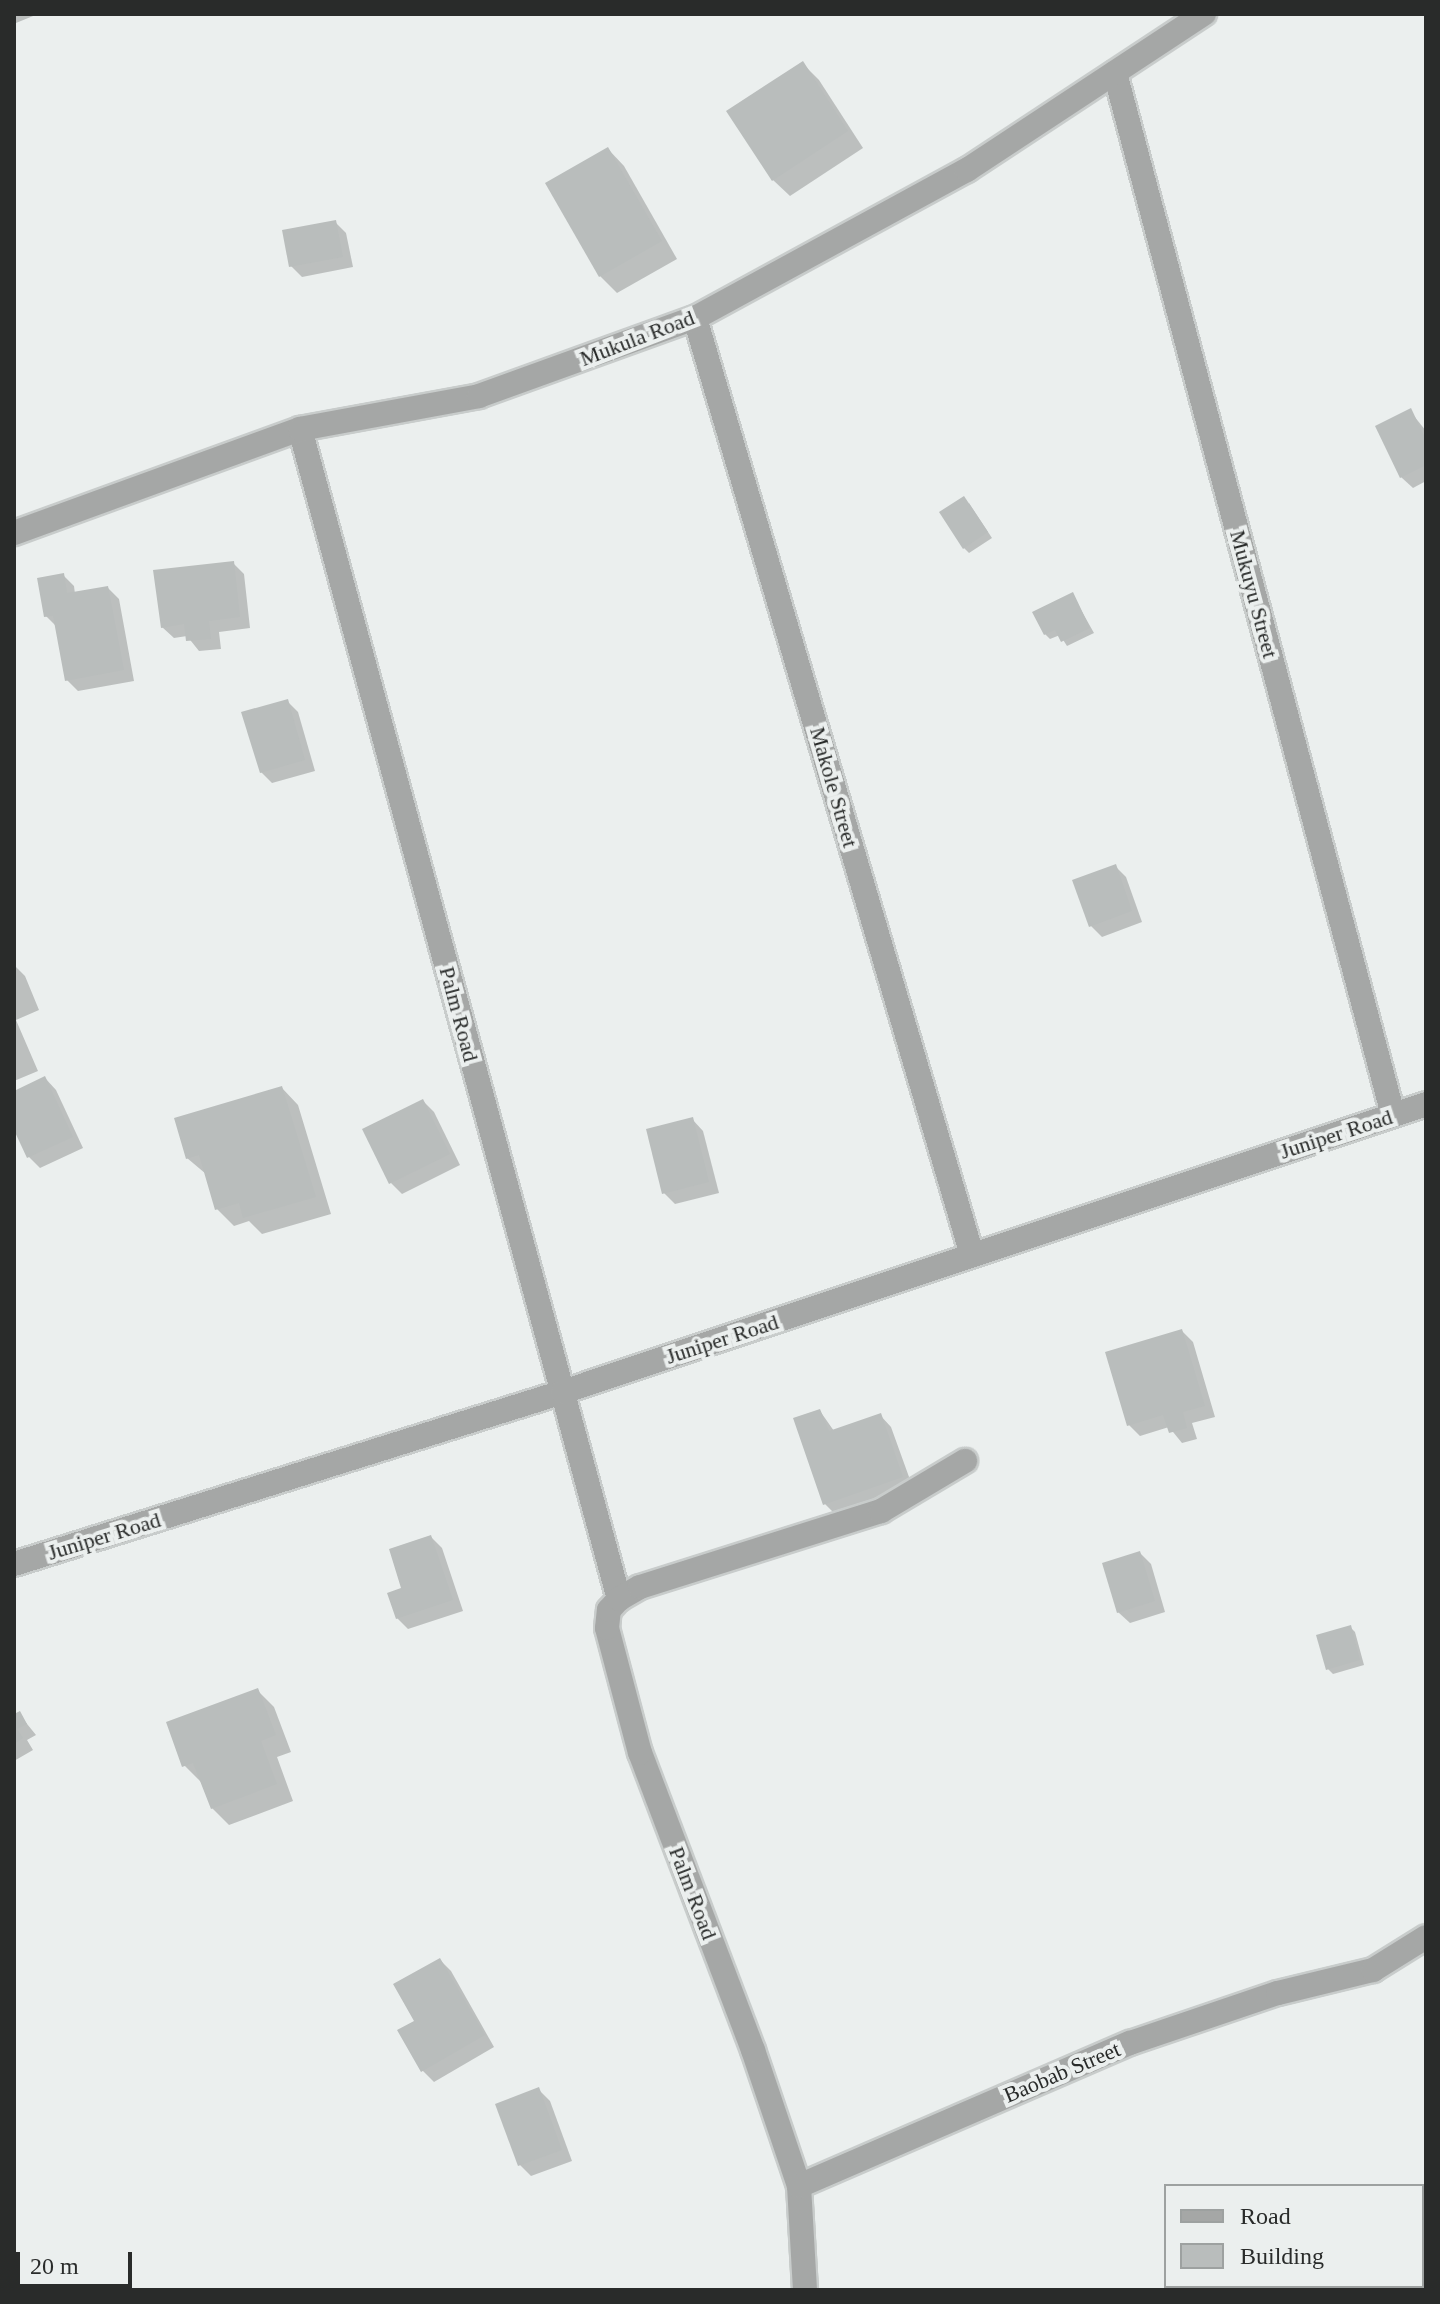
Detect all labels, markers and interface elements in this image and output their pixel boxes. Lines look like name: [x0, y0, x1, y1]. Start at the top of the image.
street label: Mukula Road: [576, 304, 698, 372]
street label: Mukuyu Street: [1224, 527, 1284, 661]
street label: Makole Street: [804, 724, 864, 850]
street label: Palm Road: [434, 964, 484, 1064]
street label: Juniper Road: [1276, 1103, 1396, 1165]
street label: Juniper Road: [662, 1308, 782, 1370]
street label: Juniper Road: [44, 1506, 164, 1566]
street label: Palm Road: [663, 1843, 723, 1943]
street label: Baobab Street: [1000, 2036, 1124, 2108]
legend: [1164, 2184, 1424, 2288]
text: Road: [1240, 2203, 1291, 2229]
scale bar: [20, 2236, 136, 2286]
text: Building: [1240, 2243, 1324, 2269]
text: 20 m: [30, 2253, 79, 2279]

